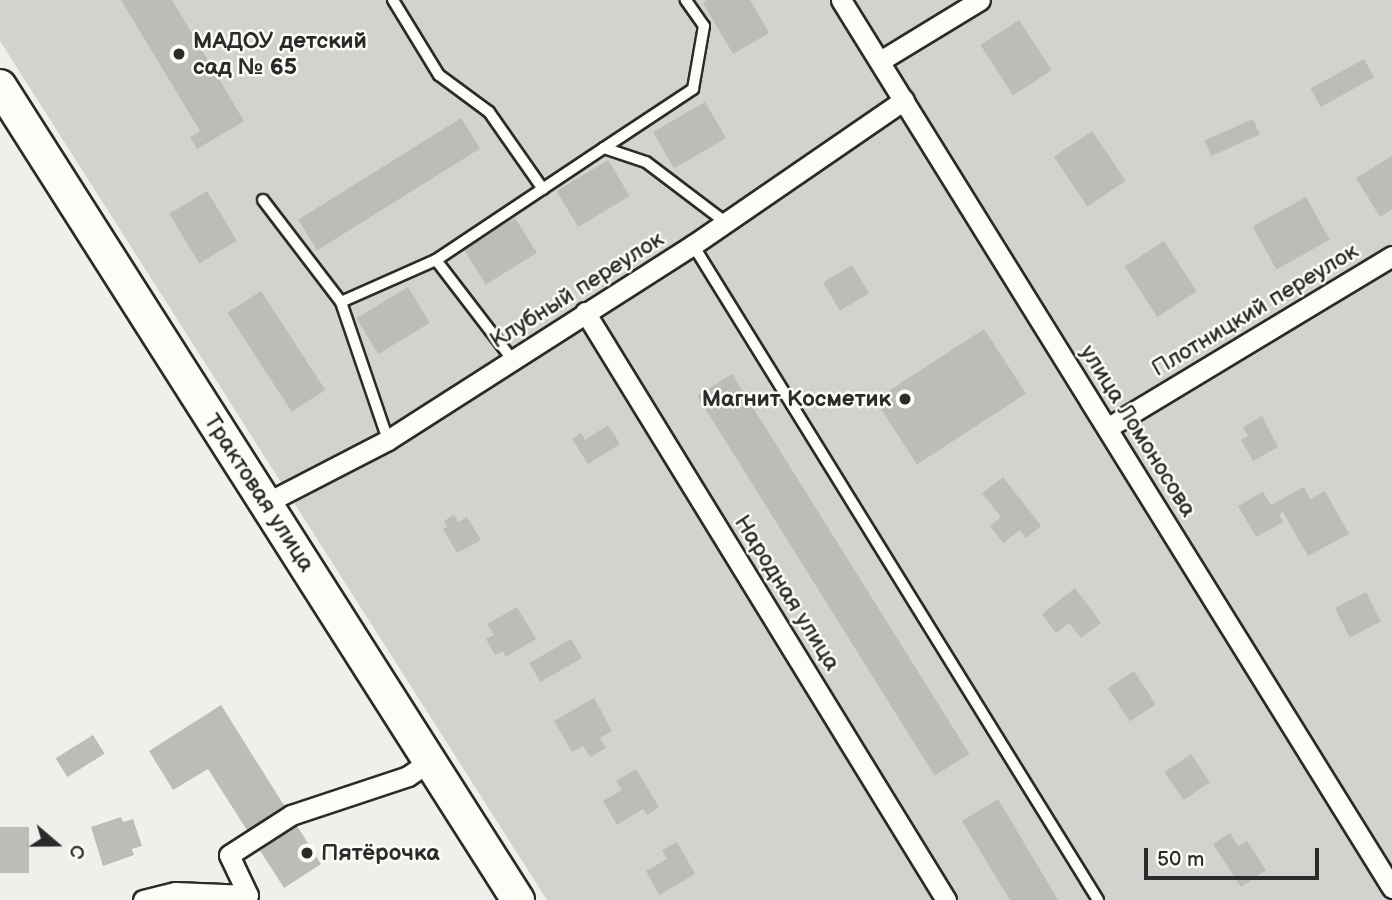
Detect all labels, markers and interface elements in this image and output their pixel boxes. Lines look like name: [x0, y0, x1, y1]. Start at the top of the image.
place label: МАДОУ детский сад № 65: [193, 27, 367, 81]
marker: МАДОУ детский сад № 65: [171, 46, 187, 62]
street label: Клубный переулок: [485, 225, 669, 355]
street label: Плотницкий переулок: [1147, 237, 1363, 383]
street label: улица Ломоносова: [1074, 340, 1202, 522]
place label: Магнит Косметик: [702, 385, 891, 413]
marker: Магнит Косметик: [897, 391, 913, 407]
street label: Трактовая улица: [198, 409, 320, 577]
street label: Народная улица: [728, 510, 846, 676]
north arrow: [21, 809, 91, 879]
scale bar: [1147, 834, 1322, 878]
place label: Пятёрочка: [321, 839, 439, 867]
text: С: [63, 841, 89, 861]
marker: Пятёрочка: [299, 845, 315, 861]
text: 50 m: [1157, 847, 1204, 872]

